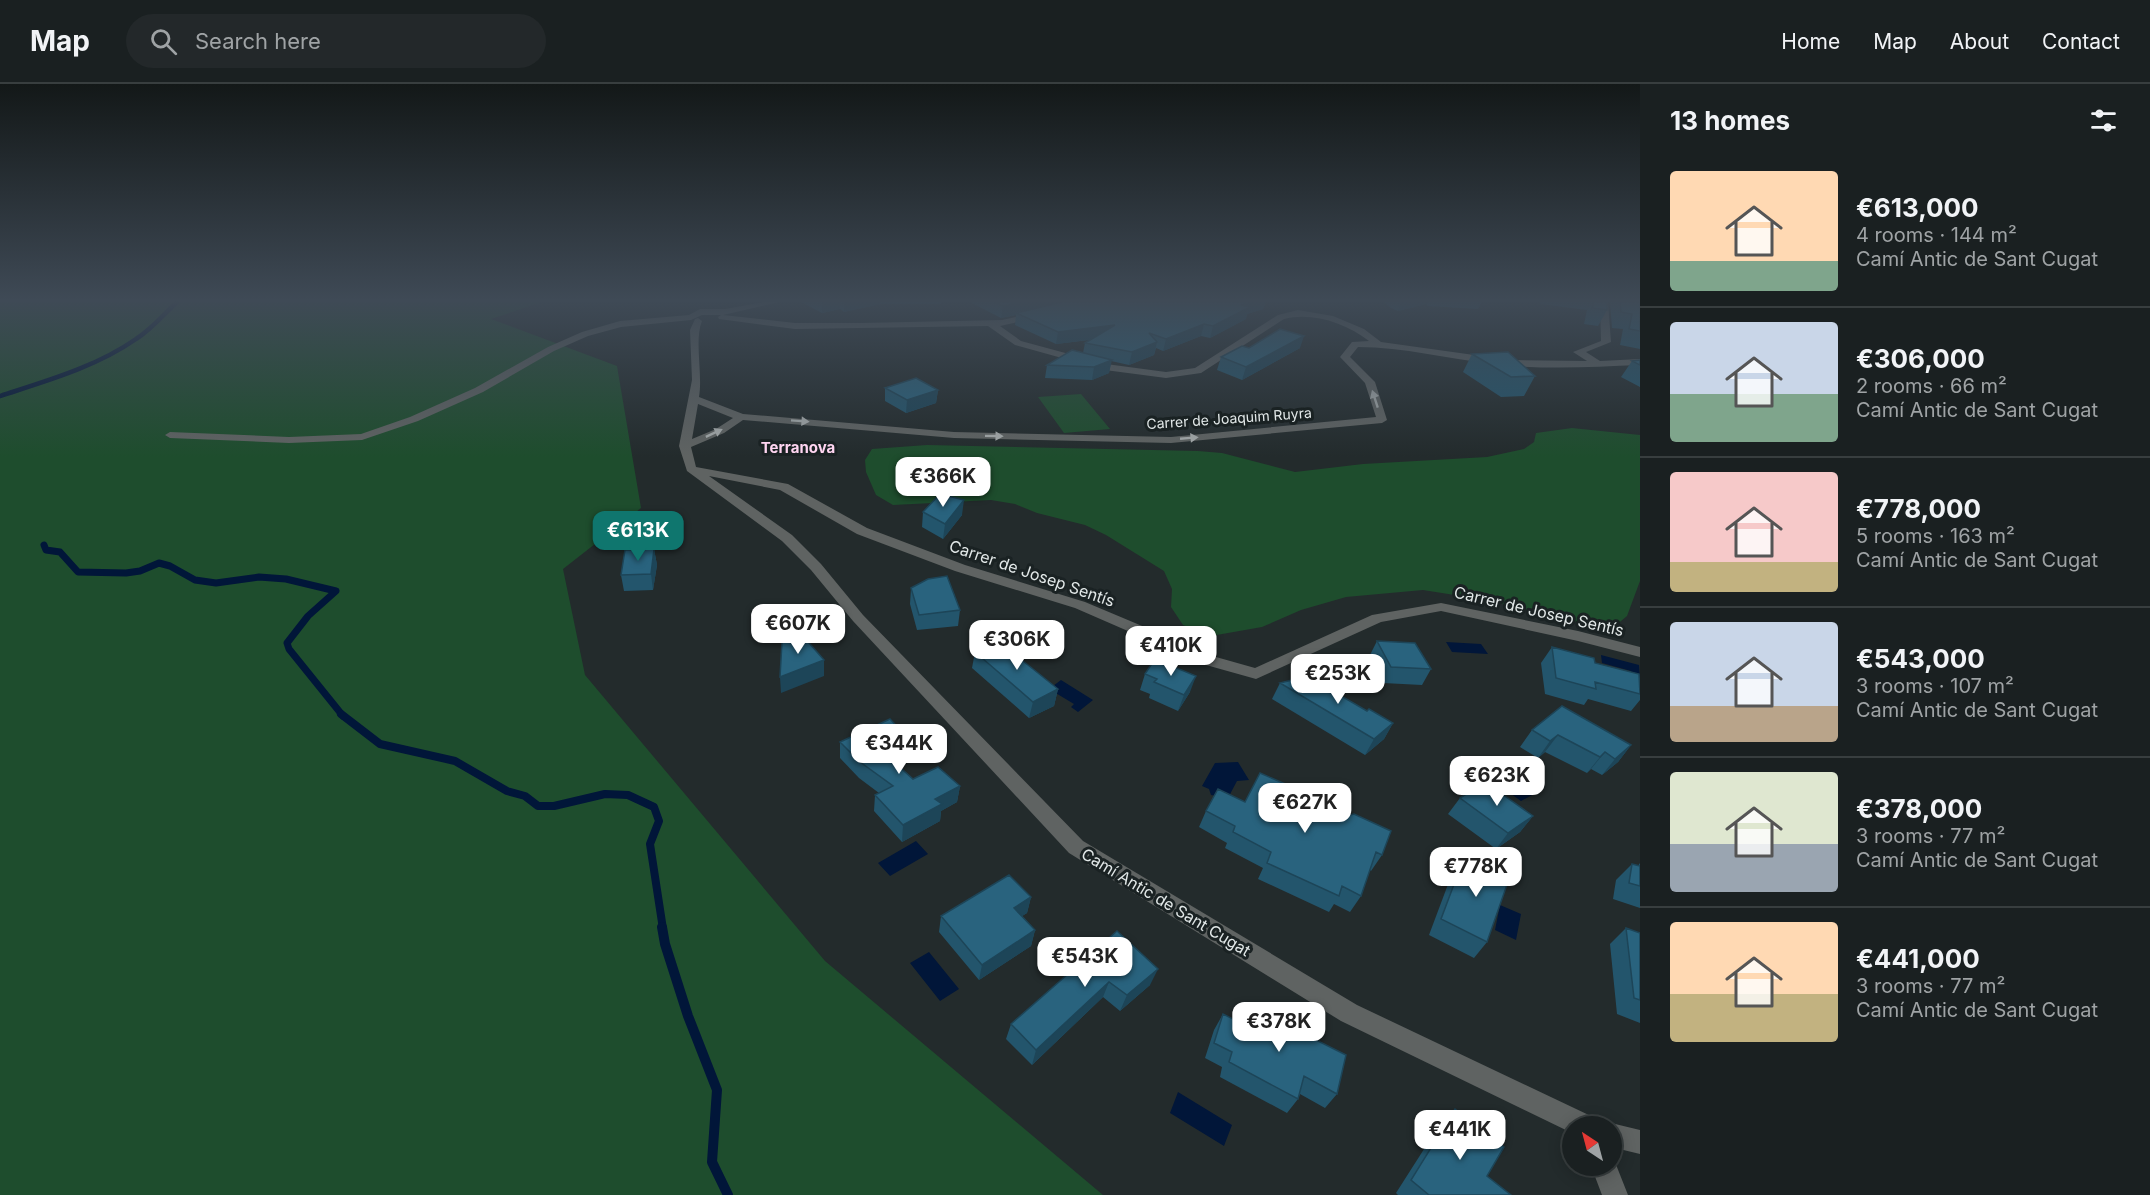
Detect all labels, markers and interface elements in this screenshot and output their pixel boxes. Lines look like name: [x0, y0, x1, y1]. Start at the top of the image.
search box: [126, 14, 546, 68]
text: Map: [30, 24, 90, 58]
icon: search: [147, 25, 180, 58]
text: Search here: [195, 28, 321, 54]
text: Home: [1781, 29, 1840, 54]
text: Map: [1873, 29, 1917, 54]
text: About: [1950, 29, 2009, 54]
text: Contact: [2042, 29, 2120, 54]
icon: filters: [2087, 104, 2120, 137]
text: 13 homes: [1670, 105, 1790, 136]
text: €613,000: [1856, 192, 1979, 223]
icon: home: [1718, 195, 1790, 267]
text: 4 rooms · 144 m²: [1856, 223, 2017, 247]
text: Camí Antic de Sant Cugat: [1856, 247, 2098, 271]
text: €306,000: [1856, 343, 1985, 374]
icon: home: [1718, 346, 1790, 418]
text: 2 rooms · 66 m²: [1856, 374, 2007, 398]
one-way arrow: [1370, 390, 1379, 408]
text: Camí Antic de Sant Cugat: [1856, 398, 2098, 422]
street label: Carrer de Joaquim Ruyra: [1146, 404, 1312, 432]
one-way arrow: [790, 417, 809, 426]
one-way arrow: [705, 428, 722, 437]
one-way arrow: [984, 431, 1003, 440]
one-way arrow: [1179, 433, 1198, 443]
district label: Terranova: [761, 438, 835, 457]
pin: €366K: [901, 457, 985, 508]
text: €366K: [910, 464, 976, 488]
text: €778,000: [1856, 493, 1981, 524]
icon: home: [1718, 496, 1790, 568]
pin: €613K: [596, 511, 680, 562]
text: €613K: [607, 518, 669, 542]
text: 5 rooms · 163 m²: [1856, 524, 2015, 548]
street label: Carrer de Josep Sentís: [947, 535, 1117, 611]
text: Camí Antic de Sant Cugat: [1856, 548, 2098, 572]
street label: Carrer de Josep Sentís: [1452, 582, 1626, 640]
pin: €607K: [756, 604, 840, 655]
text: €607K: [765, 611, 831, 635]
pin: €306K: [975, 620, 1059, 671]
pin: €410K: [1129, 626, 1213, 677]
text: €306K: [983, 627, 1051, 651]
text: €410K: [1140, 633, 1202, 657]
text: €543,000: [1856, 643, 1985, 674]
icon: home: [1718, 646, 1790, 718]
pin: €253K: [1296, 654, 1380, 705]
text: €253K: [1305, 661, 1371, 685]
text: 3 rooms · 107 m²: [1856, 674, 2014, 698]
text: Camí Antic de Sant Cugat: [1856, 698, 2098, 722]
pin: €344K: [857, 724, 941, 775]
text: €344K: [865, 731, 933, 755]
pin: €623K: [1455, 756, 1539, 807]
text: €623K: [1464, 763, 1530, 787]
pin: €627K: [1263, 783, 1347, 834]
text: €627K: [1272, 790, 1338, 814]
text: €378,000: [1856, 793, 1982, 824]
icon: home: [1718, 796, 1790, 868]
text: 3 rooms · 77 m²: [1856, 824, 2005, 848]
street label: Camí Antic de Sant Cugat: [1078, 844, 1254, 960]
pin: €778K: [1434, 847, 1518, 898]
text: Camí Antic de Sant Cugat: [1856, 848, 2098, 872]
text: €778K: [1444, 854, 1508, 878]
pin: €543K: [1043, 937, 1127, 988]
text: €441,000: [1856, 943, 1980, 974]
text: €543K: [1051, 944, 1119, 968]
icon: home: [1718, 946, 1790, 1018]
text: 3 rooms · 77 m²: [1856, 974, 2005, 998]
text: Camí Antic de Sant Cugat: [1856, 998, 2098, 1022]
pin: €378K: [1237, 1002, 1321, 1053]
text: €378K: [1246, 1009, 1312, 1033]
pin: €441K: [1418, 1110, 1502, 1161]
north arrow: [1562, 1116, 1622, 1176]
map controls: [1562, 1116, 1622, 1176]
text: €441K: [1429, 1117, 1492, 1141]

